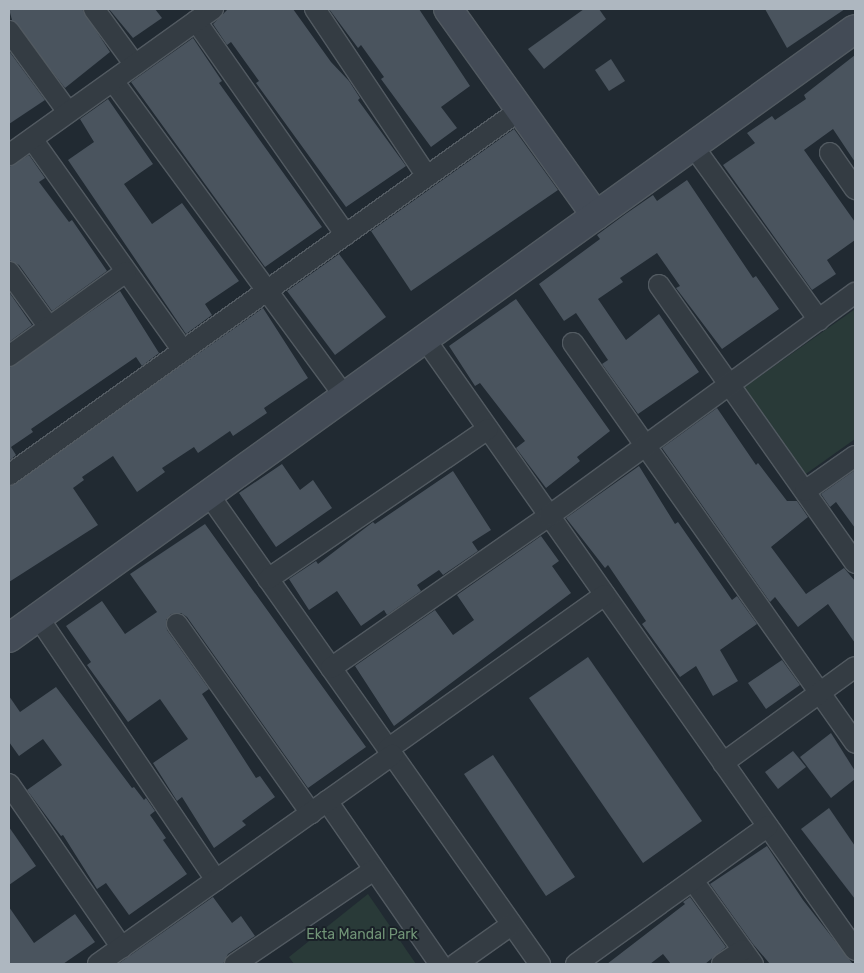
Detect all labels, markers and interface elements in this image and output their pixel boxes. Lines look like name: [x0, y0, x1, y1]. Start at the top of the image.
park label: Ekta Mandal Park: [306, 927, 418, 943]

